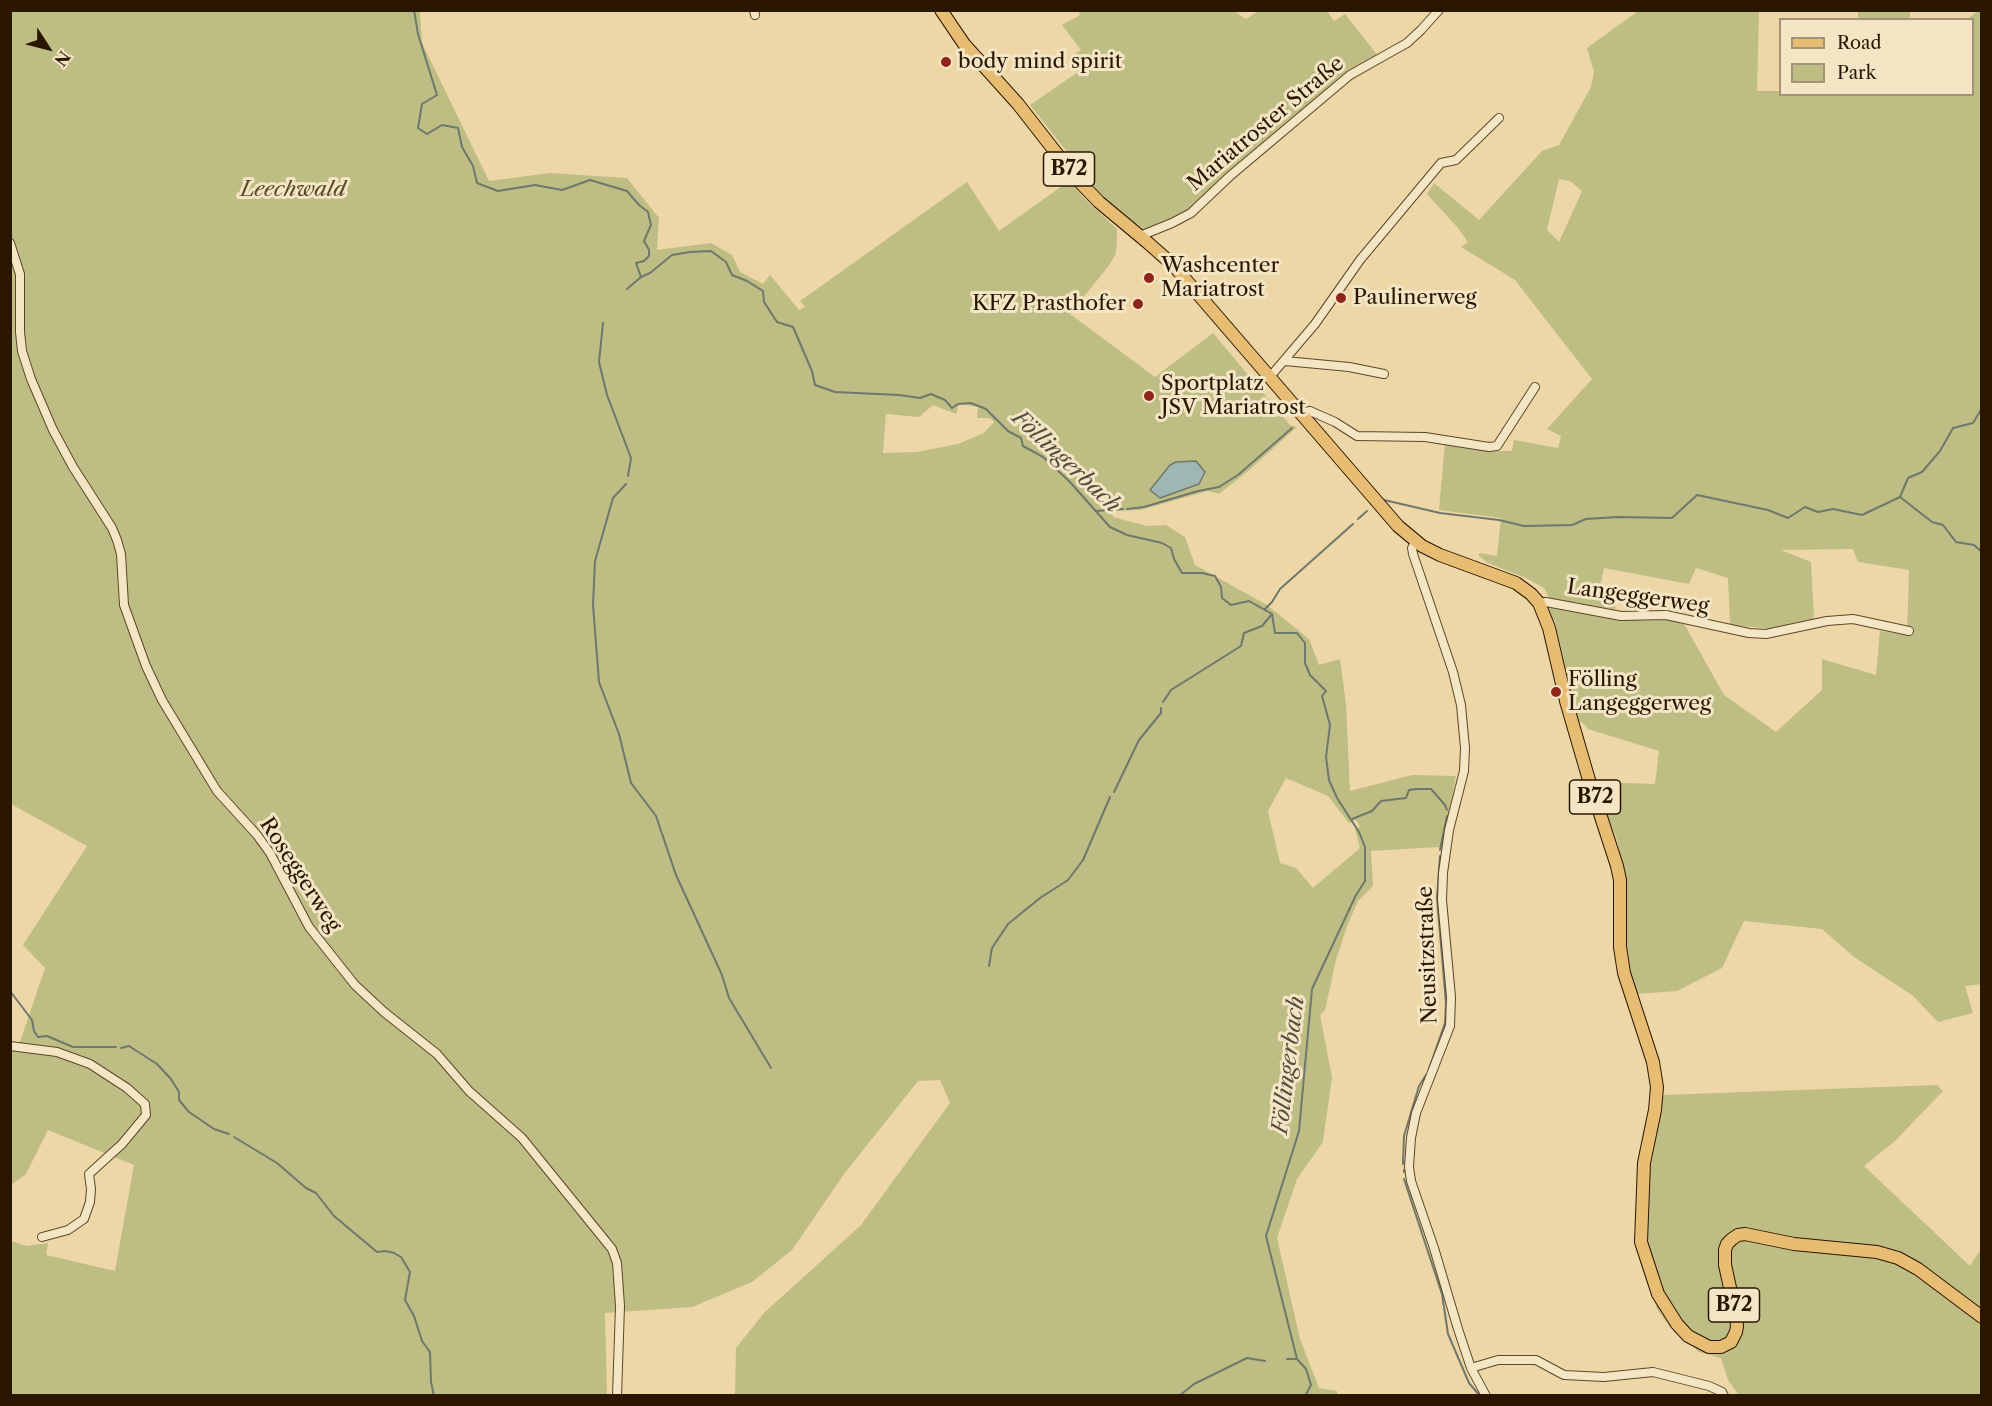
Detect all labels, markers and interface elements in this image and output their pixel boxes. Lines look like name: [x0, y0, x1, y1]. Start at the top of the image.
north arrow: [18, 18, 78, 78]
legend: [1779, 18, 1974, 96]
text: Road: [1837, 32, 1882, 54]
text: N: [50, 47, 75, 70]
place label: body mind spirit: [958, 49, 1122, 75]
street label: Mariatroster Straße: [1183, 51, 1349, 197]
marker: body mind spirit: [939, 55, 953, 69]
text: Park: [1837, 62, 1876, 84]
road number: B72: [1044, 152, 1094, 186]
park label: Leechwald: [240, 177, 346, 203]
place label: Washcenter Mariatrost: [1161, 253, 1279, 303]
marker: Washcenter Mariatrost: [1142, 271, 1156, 285]
place label: Paulinerweg: [1353, 285, 1477, 311]
place label: KFZ Prasthofer: [972, 291, 1126, 317]
marker: Paulinerweg: [1334, 291, 1348, 305]
marker: KFZ Prasthofer: [1131, 297, 1145, 311]
place label: Sportplatz JSV Mariatrost: [1161, 371, 1306, 421]
marker: Sportplatz JSV Mariatrost: [1142, 389, 1156, 403]
water label: Föllingerbach: [1006, 405, 1126, 519]
street label: Langeggerweg: [1565, 575, 1711, 619]
place label: Fölling Langeggerweg: [1568, 667, 1711, 717]
marker: Fölling Langeggerweg: [1549, 685, 1563, 699]
road number: B72: [1570, 780, 1620, 814]
street label: Roseggerweg: [254, 813, 346, 937]
street label: Neusitzstraße: [1413, 886, 1443, 1024]
water label: Föllingerbach: [1267, 995, 1311, 1135]
road number: B72: [1708, 1288, 1760, 1322]

